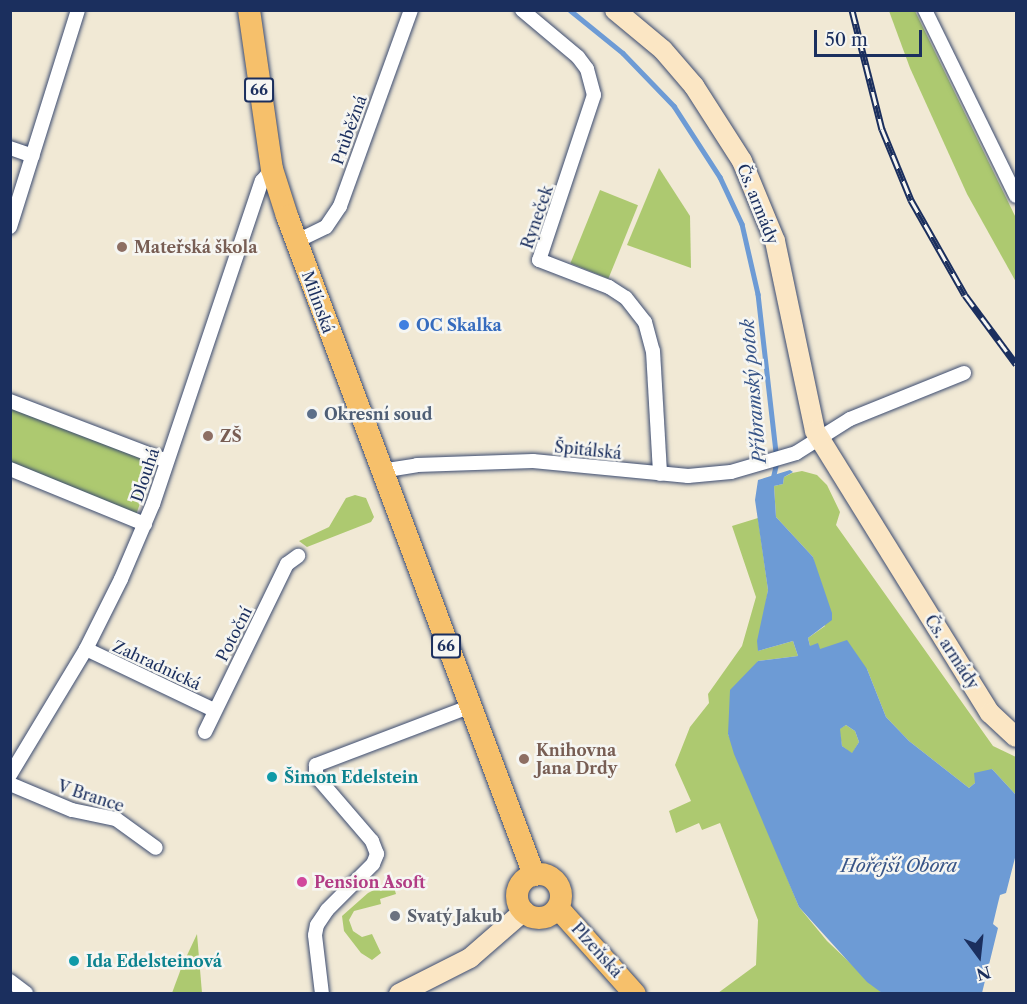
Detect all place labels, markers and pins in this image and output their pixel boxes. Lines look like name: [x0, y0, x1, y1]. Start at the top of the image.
place label: Mateřská škola: [134, 237, 258, 257]
marker: Mateřská škola: [115, 240, 129, 254]
place label: OC Skalka: [416, 315, 502, 335]
marker: OC Skalka: [397, 318, 411, 332]
place label: Okresní soud: [324, 404, 432, 424]
marker: Okresní soud: [305, 407, 319, 421]
place label: ZŠ: [220, 426, 242, 446]
marker: ZŠ: [201, 429, 215, 443]
place label: Knihovna Jana Drdy: [536, 740, 618, 778]
marker: Knihovna Jana Drdy: [517, 752, 531, 766]
place label: Šimon Edelstein: [284, 767, 418, 787]
marker: Šimon Edelstein: [265, 770, 279, 784]
place label: Pension Asoft: [314, 872, 426, 892]
marker: Pension Asoft: [295, 875, 309, 889]
place label: Svatý Jakub: [407, 906, 503, 926]
marker: Svatý Jakub: [388, 909, 402, 923]
place label: Ida Edelsteinová: [86, 951, 222, 971]
marker: Ida Edelsteinová: [67, 954, 81, 968]

